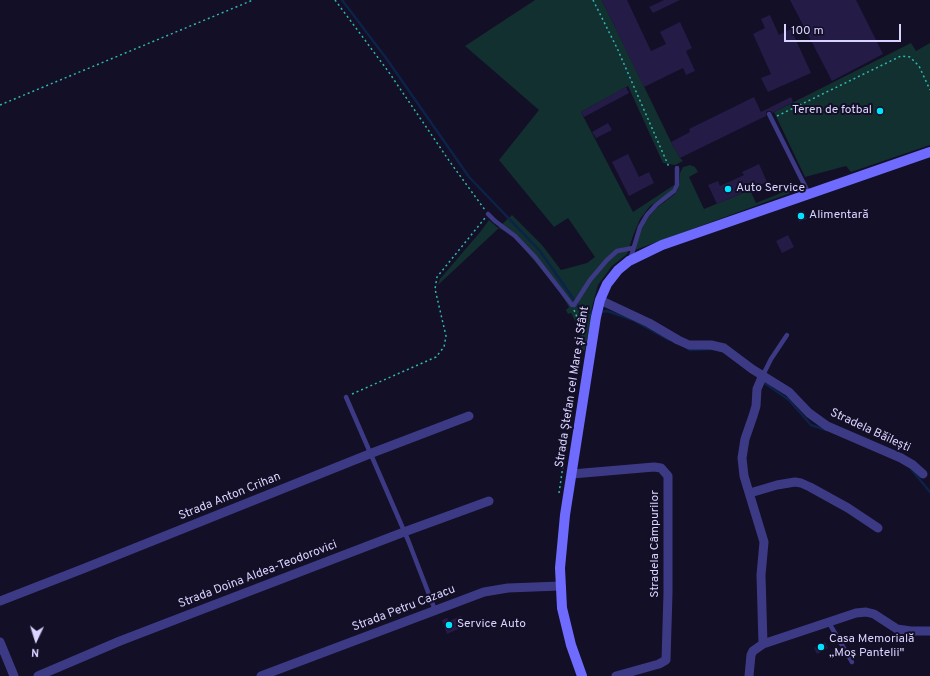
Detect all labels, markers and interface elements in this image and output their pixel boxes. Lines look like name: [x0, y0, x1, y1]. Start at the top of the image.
scale bar: [786, 16, 903, 42]
text: 100 m: [791, 23, 824, 39]
place label: Teren de fotbal: [792, 104, 872, 118]
marker: Teren de fotbal: [875, 106, 885, 116]
place label: Auto Service: [736, 182, 805, 196]
marker: Auto Service: [723, 184, 733, 194]
place label: Alimentară: [809, 209, 868, 223]
marker: Alimentară: [796, 211, 806, 221]
street label: Strada Ștefan cel Mare și Sfânt: [553, 305, 593, 469]
street label: Stradela Băilești: [827, 406, 913, 456]
street label: Strada Anton Crihan: [177, 470, 283, 524]
street label: Stradela Câmpurilor: [649, 490, 663, 598]
street label: Strada Doina Aldea-Teodorovici: [177, 538, 339, 612]
street label: Strada Petru Cazacu: [350, 583, 458, 635]
place label: Service Auto: [457, 618, 526, 632]
north arrow: [16, 620, 56, 660]
marker: Service Auto: [444, 620, 454, 630]
place label: Casa Memorială ,,Moș Pantelii": [829, 633, 914, 661]
marker: Casa Memorială ,,Moș Pantelii": [816, 642, 826, 652]
text: N: [31, 645, 40, 659]

